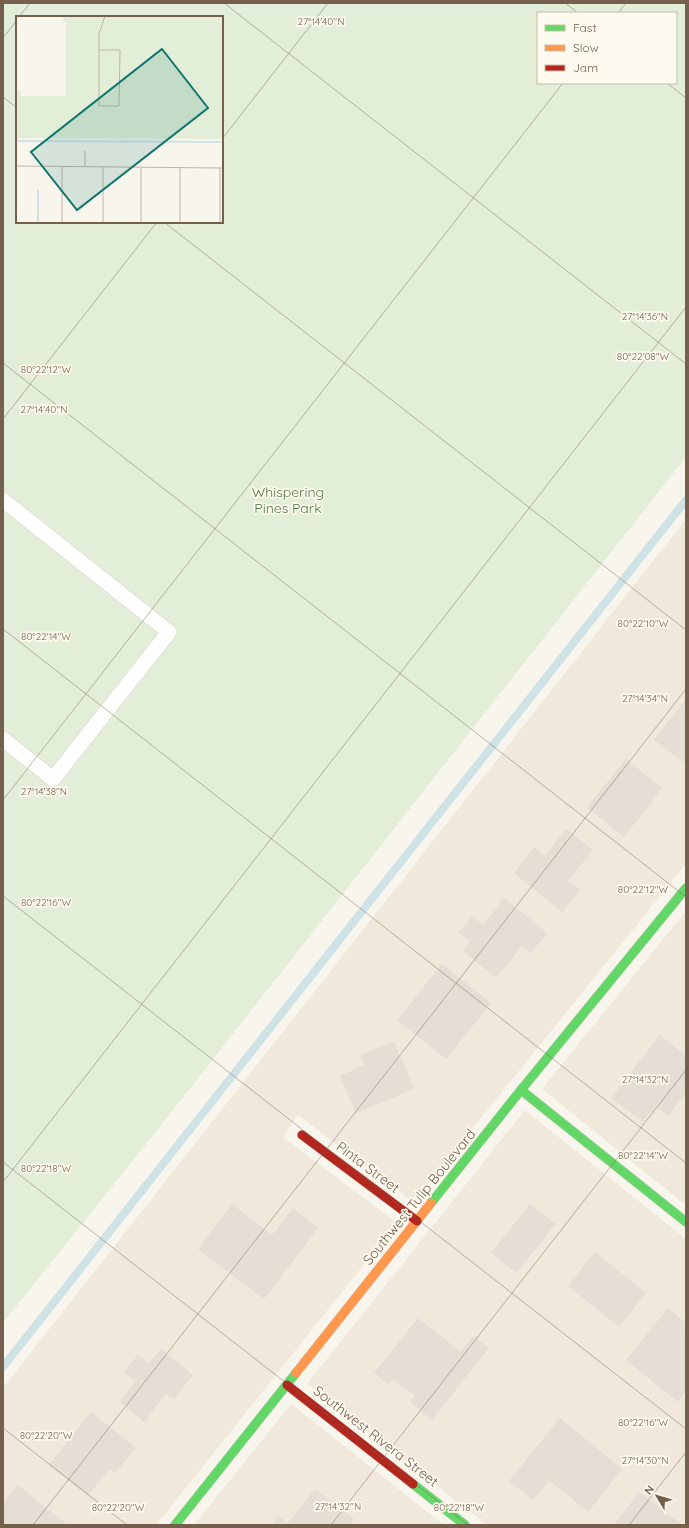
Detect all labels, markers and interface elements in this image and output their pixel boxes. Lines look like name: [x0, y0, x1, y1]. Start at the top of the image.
legend: [537, 12, 677, 84]
text: 27°14'40"N: [298, 15, 344, 28]
inset map: [16, 16, 223, 223]
text: Fast: [573, 20, 597, 35]
text: Slow: [573, 40, 599, 55]
text: Jam: [573, 60, 598, 75]
text: 27°14'36"N: [622, 310, 668, 323]
text: 80°22'08"W: [617, 350, 670, 363]
text: 80°22'12"W: [21, 363, 72, 376]
text: 27°14'40"N: [21, 403, 67, 416]
park label: Whispering Pines Park: [252, 483, 324, 517]
text: 80°22'10"W: [618, 617, 669, 630]
text: 80°22'14"W: [21, 630, 71, 643]
text: 27°14'34"N: [622, 692, 668, 705]
text: 27°14'38"N: [21, 785, 67, 798]
text: 80°22'12"W: [618, 883, 669, 896]
text: 80°22'16"W: [21, 896, 71, 909]
text: 27°14'32"N: [622, 1073, 668, 1086]
street label: Southwest Tulip Boulevard: [359, 1125, 479, 1269]
street label: Pinta Street: [333, 1137, 403, 1197]
text: 80°22'14"W: [618, 1149, 668, 1162]
text: 80°22'18"W: [21, 1162, 71, 1175]
street label: Southwest Rivera Street: [310, 1382, 442, 1491]
text: 80°22'16"W: [618, 1416, 668, 1429]
text: 80°22'20"W: [20, 1429, 73, 1442]
text: 27°14'30"N: [622, 1454, 668, 1467]
north arrow: [637, 1476, 677, 1516]
text: N: [641, 1482, 657, 1497]
text: 27°14'32"N: [315, 1500, 361, 1513]
text: 80°22'20"W: [92, 1501, 145, 1514]
text: 80°22'18"W: [434, 1501, 484, 1514]

